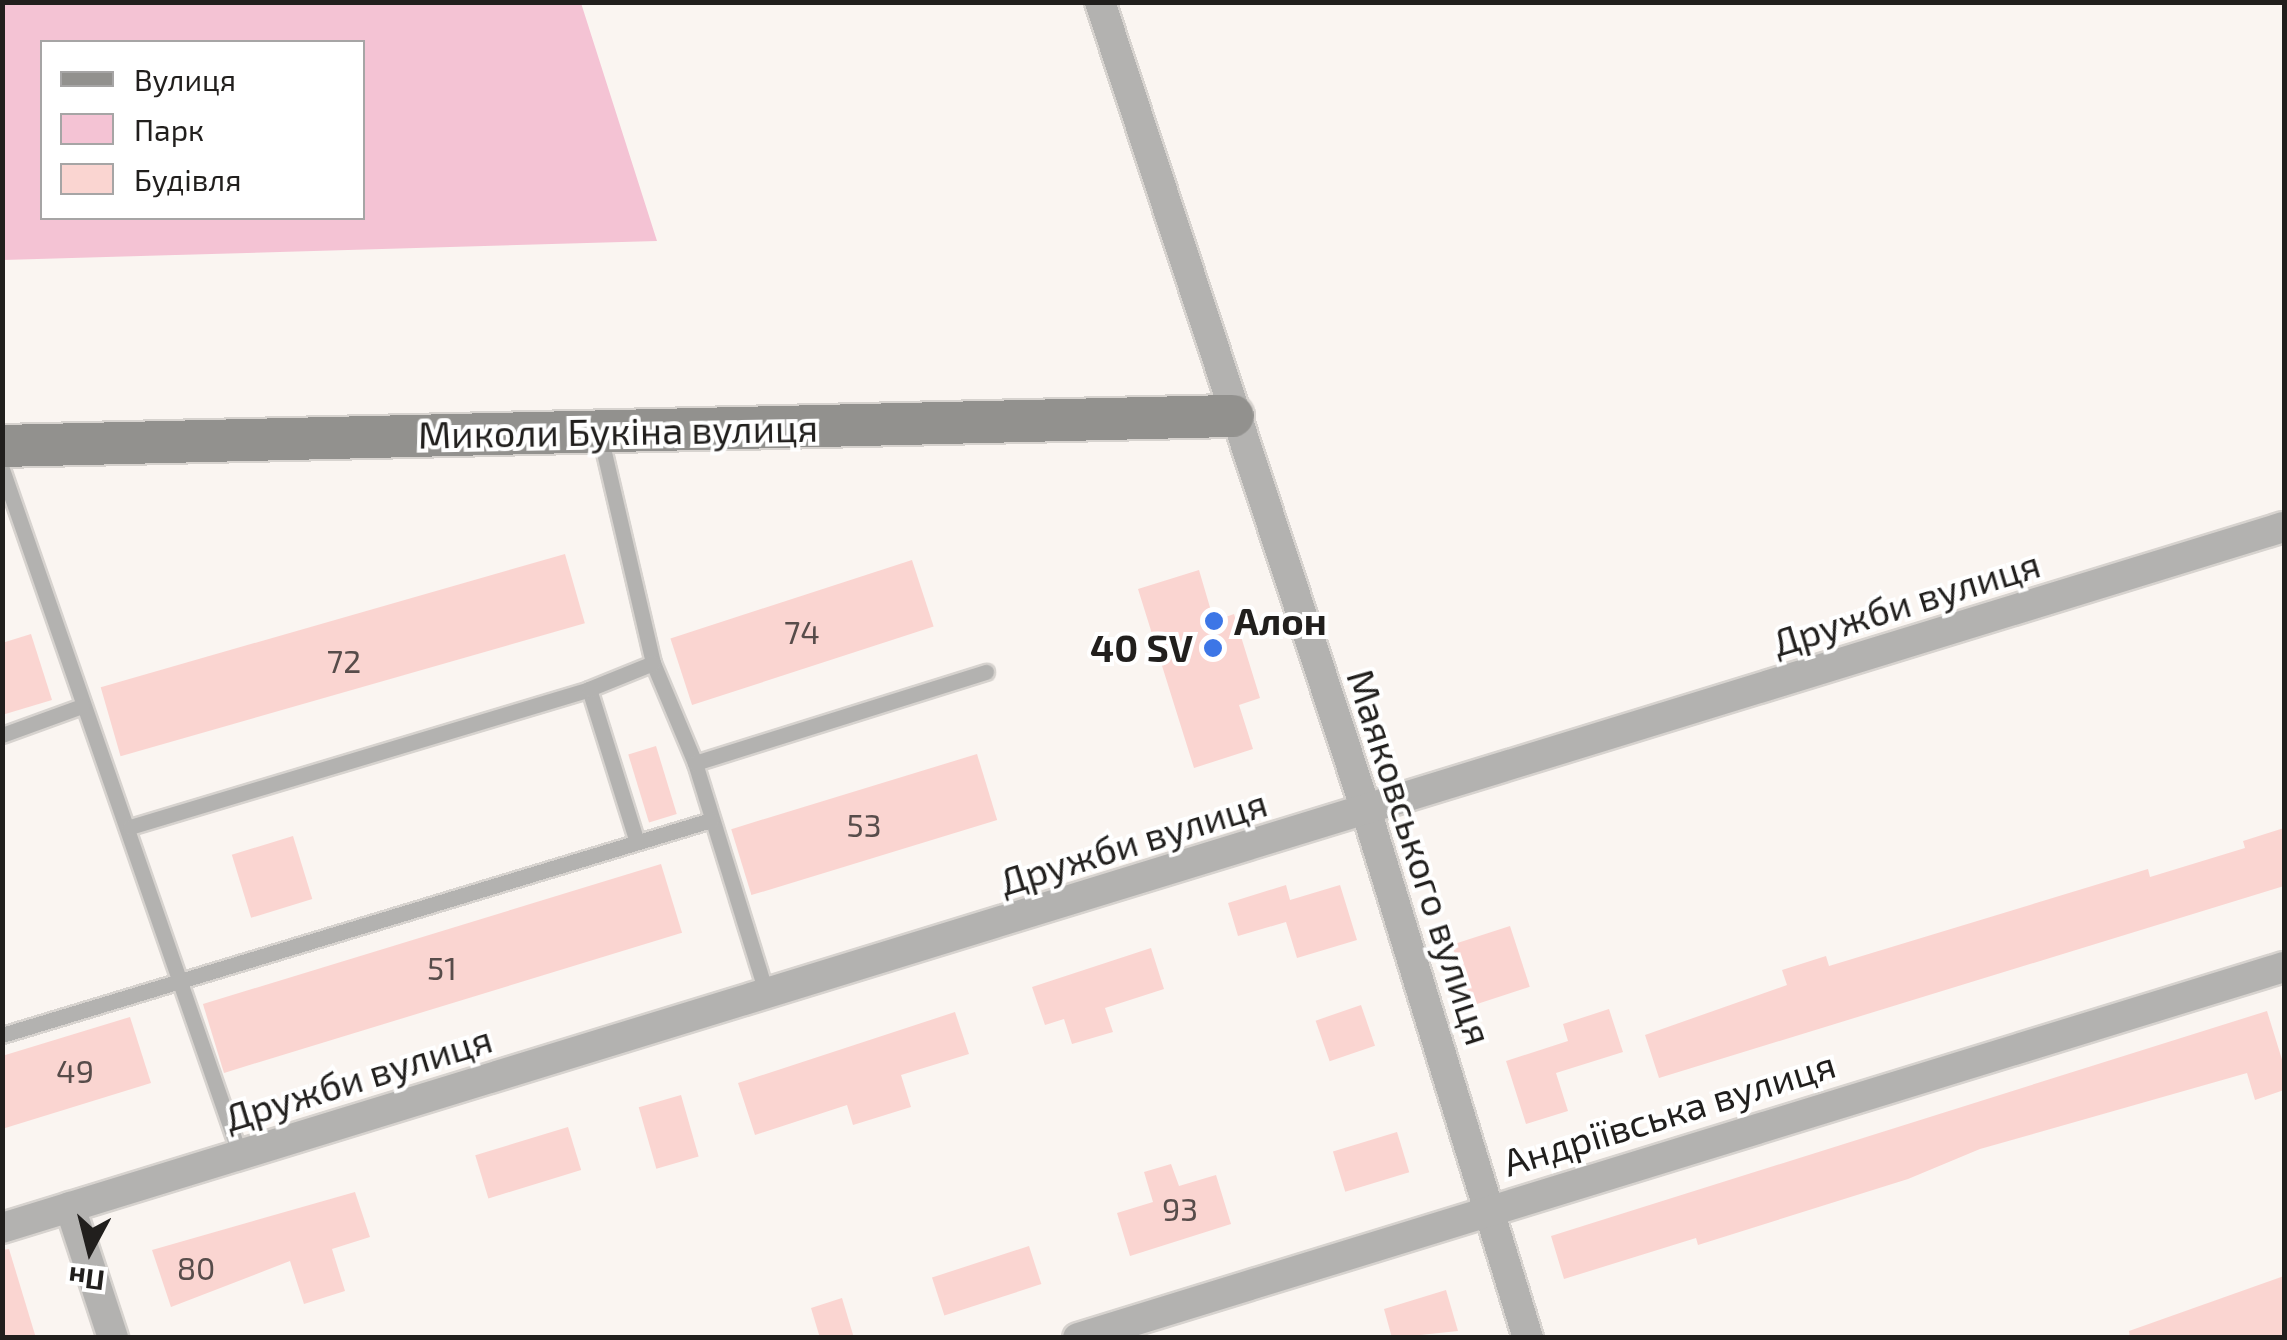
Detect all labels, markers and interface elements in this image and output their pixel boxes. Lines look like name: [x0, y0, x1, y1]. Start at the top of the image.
legend: [40, 40, 365, 220]
text: Вулиця: [134, 61, 236, 97]
text: Парк: [134, 111, 204, 147]
text: Будівля: [134, 161, 241, 197]
street label: Миколи Букіна вулиця: [418, 405, 818, 457]
street label: Дружби вулиця: [1767, 541, 2045, 665]
place label: Алон: [1234, 598, 1327, 644]
marker: Алон: [1203, 610, 1225, 632]
house number: 74: [784, 612, 820, 650]
place label: 40 SV: [1090, 625, 1193, 671]
marker: 40 SV: [1202, 637, 1224, 659]
house number: 72: [327, 641, 361, 679]
street label: Маяковського вулиця: [1338, 664, 1502, 1050]
street label: Дружби вулиця: [994, 780, 1272, 904]
house number: 53: [847, 805, 881, 843]
house number: 51: [427, 948, 457, 986]
street label: Дружби вулиця: [219, 1016, 497, 1140]
street label: Андріївська вулиця: [1497, 1041, 1841, 1185]
house number: 49: [56, 1051, 94, 1089]
house number: 93: [1162, 1189, 1198, 1227]
north arrow: [40, 1200, 140, 1300]
house number: 80: [177, 1248, 215, 1286]
text: Пн: [66, 1261, 106, 1299]

